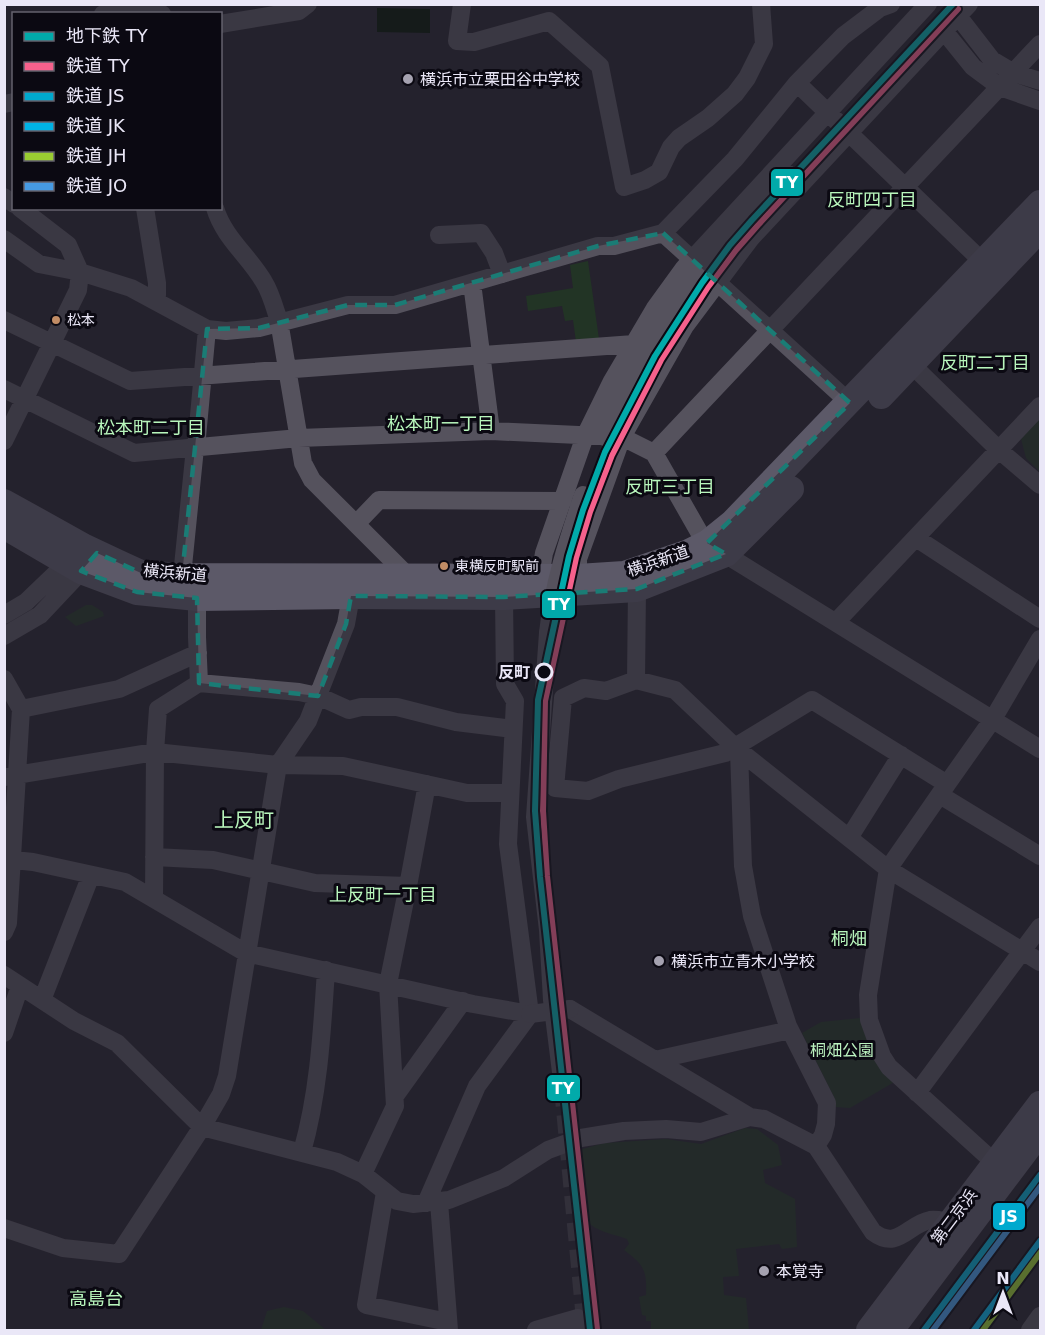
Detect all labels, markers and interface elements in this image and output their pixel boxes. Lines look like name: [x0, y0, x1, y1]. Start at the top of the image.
legend: [12, 12, 222, 210]
text: 地下鉄 TY: [66, 25, 149, 46]
text: 鉄道 TY: [66, 55, 131, 76]
place label: 横浜市立栗田谷中学校: [420, 70, 580, 89]
marker: 横浜市立栗田谷中学校: [401, 72, 415, 86]
text: 鉄道 JS: [66, 85, 124, 106]
text: 鉄道 JK: [66, 115, 126, 136]
text: 鉄道 JH: [66, 145, 127, 166]
line badge: TY: [770, 168, 804, 197]
text: TY: [776, 173, 799, 192]
text: 鉄道 JO: [66, 175, 127, 196]
district label: 反町四丁目: [827, 189, 917, 210]
place label: 松本: [67, 312, 95, 328]
marker: 松本: [50, 314, 62, 326]
district label: 反町二丁目: [940, 352, 1030, 373]
district label: 松本町一丁目: [387, 413, 495, 434]
district label: 松本町二丁目: [97, 417, 205, 438]
district label: 反町三丁目: [625, 476, 715, 497]
street label: 横浜新道: [625, 542, 691, 580]
place label: 東横反町駅前: [455, 558, 539, 574]
marker: 東横反町駅前: [438, 560, 450, 572]
street label: 横浜新道: [142, 561, 208, 585]
line badge: TY: [541, 590, 576, 619]
text: TY: [548, 595, 571, 614]
place label: 反町: [498, 663, 530, 682]
marker: 反町: [535, 663, 553, 681]
district label: 上反町: [214, 808, 274, 832]
district label: 上反町一丁目: [329, 884, 437, 905]
district label: 桐畑: [831, 928, 867, 949]
place label: 横浜市立青木小学校: [671, 952, 815, 971]
marker: 横浜市立青木小学校: [652, 954, 666, 968]
park label: 桐畑公園: [810, 1041, 874, 1060]
line badge: TY: [546, 1074, 581, 1102]
text: TY: [552, 1079, 575, 1098]
street label: 第二京浜: [927, 1186, 981, 1248]
line badge: JS: [992, 1202, 1026, 1231]
text: JS: [999, 1207, 1018, 1226]
place label: 本覚寺: [776, 1262, 824, 1281]
north arrow: [973, 1263, 1033, 1323]
marker: 本覚寺: [757, 1264, 771, 1278]
text: N: [996, 1269, 1010, 1288]
district label: 高島台: [69, 1288, 123, 1309]

